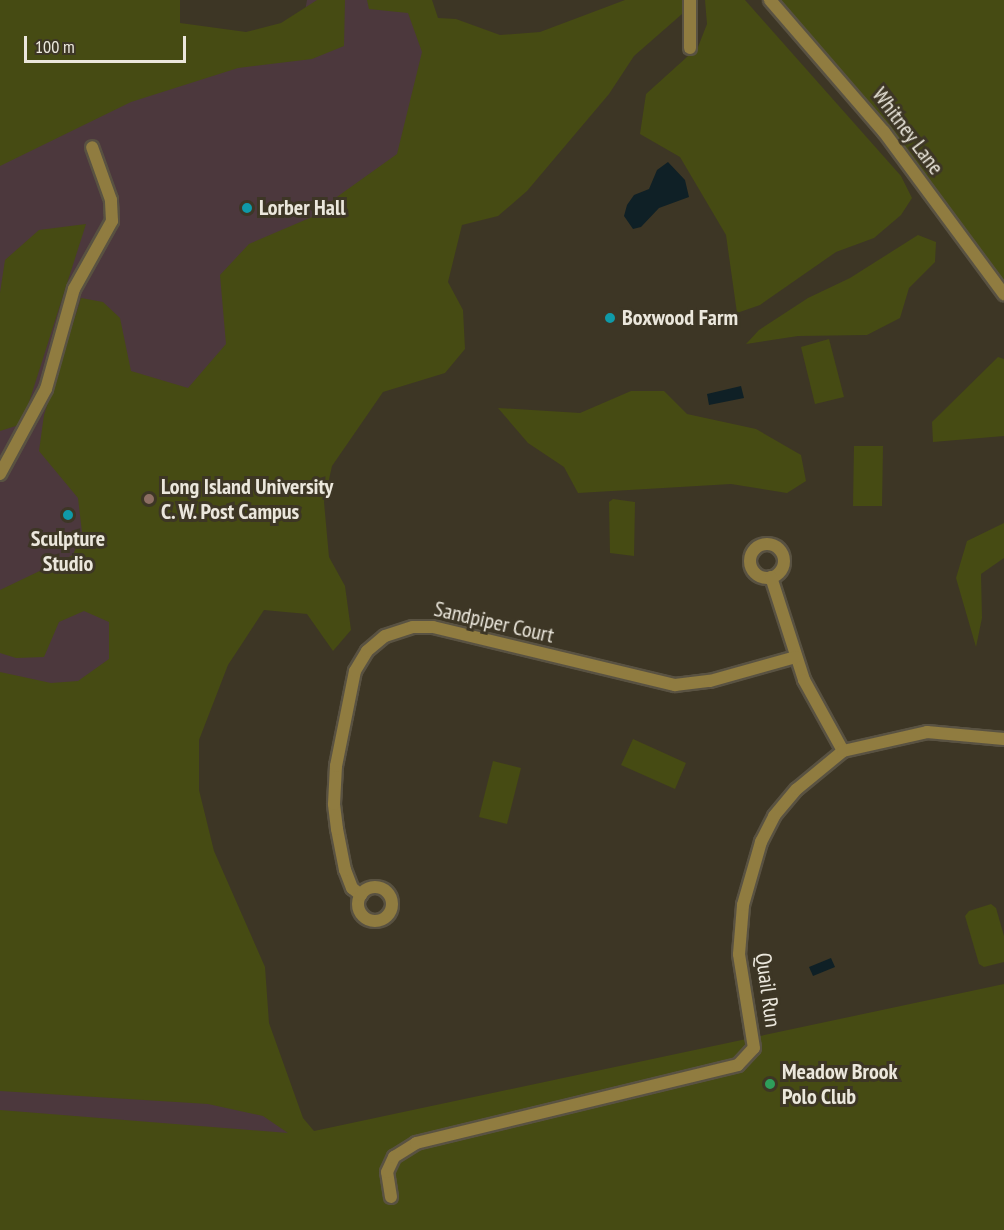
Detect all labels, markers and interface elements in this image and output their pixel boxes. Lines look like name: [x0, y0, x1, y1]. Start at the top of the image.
scale bar: [27, 24, 189, 62]
text: 100 m: [35, 35, 75, 58]
street label: Whitney Lane: [866, 82, 950, 180]
place label: Lorber Hall: [259, 195, 346, 221]
marker: Lorber Hall: [240, 201, 254, 215]
place label: Boxwood Farm: [622, 305, 738, 331]
marker: Boxwood Farm: [603, 311, 617, 325]
place label: Long Island University C. W. Post Campus: [161, 473, 333, 524]
marker: Long Island University C. W. Post Campus: [142, 492, 156, 506]
marker: Sculpture Studio: [61, 508, 75, 522]
place label: Sculpture Studio: [31, 525, 105, 576]
street label: Sandpiper Court: [431, 595, 557, 649]
street label: Quail Run: [750, 951, 786, 1029]
place label: Meadow Brook Polo Club: [782, 1058, 898, 1110]
marker: Meadow Brook Polo Club: [763, 1077, 777, 1091]

